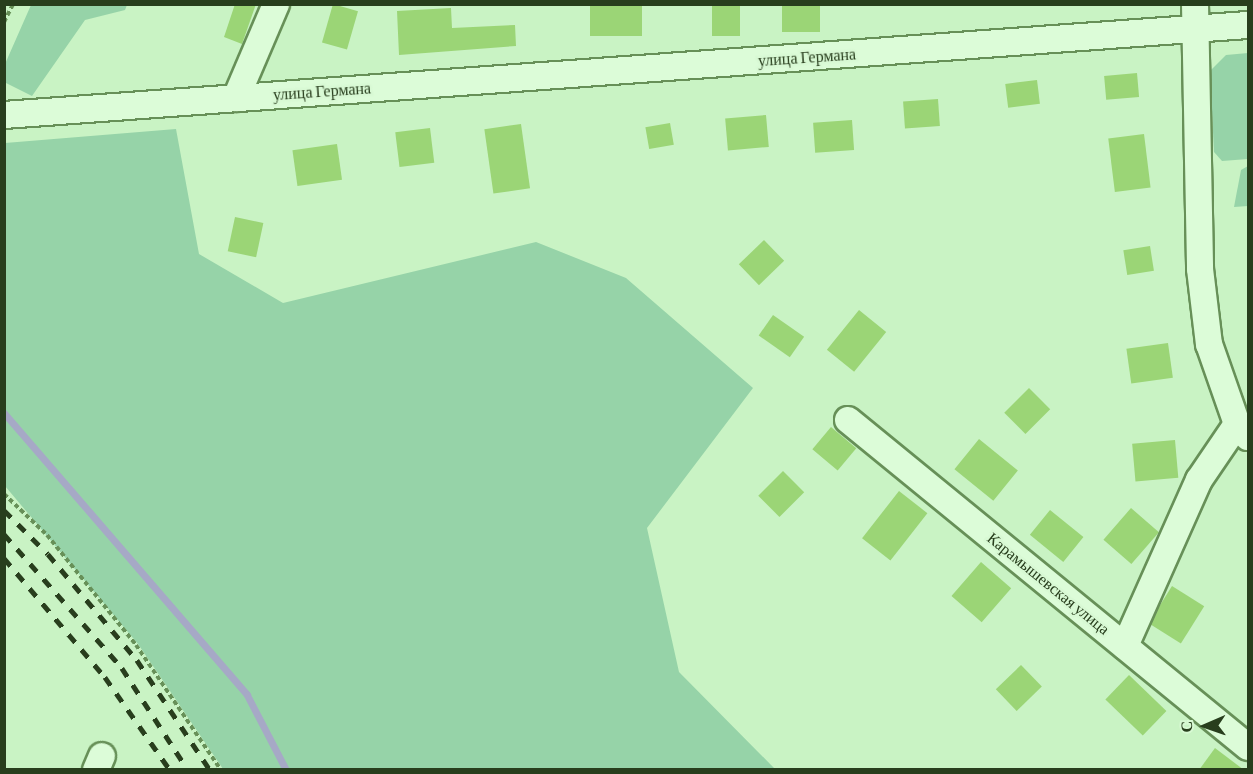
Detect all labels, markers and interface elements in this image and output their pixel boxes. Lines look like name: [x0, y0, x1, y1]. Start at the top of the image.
street label: улица Германа: [757, 45, 857, 71]
street label: улица Германа: [272, 79, 372, 105]
street label: Карамышевская улица: [983, 529, 1113, 639]
north arrow: [1175, 696, 1235, 756]
text: С: [1178, 721, 1195, 733]

